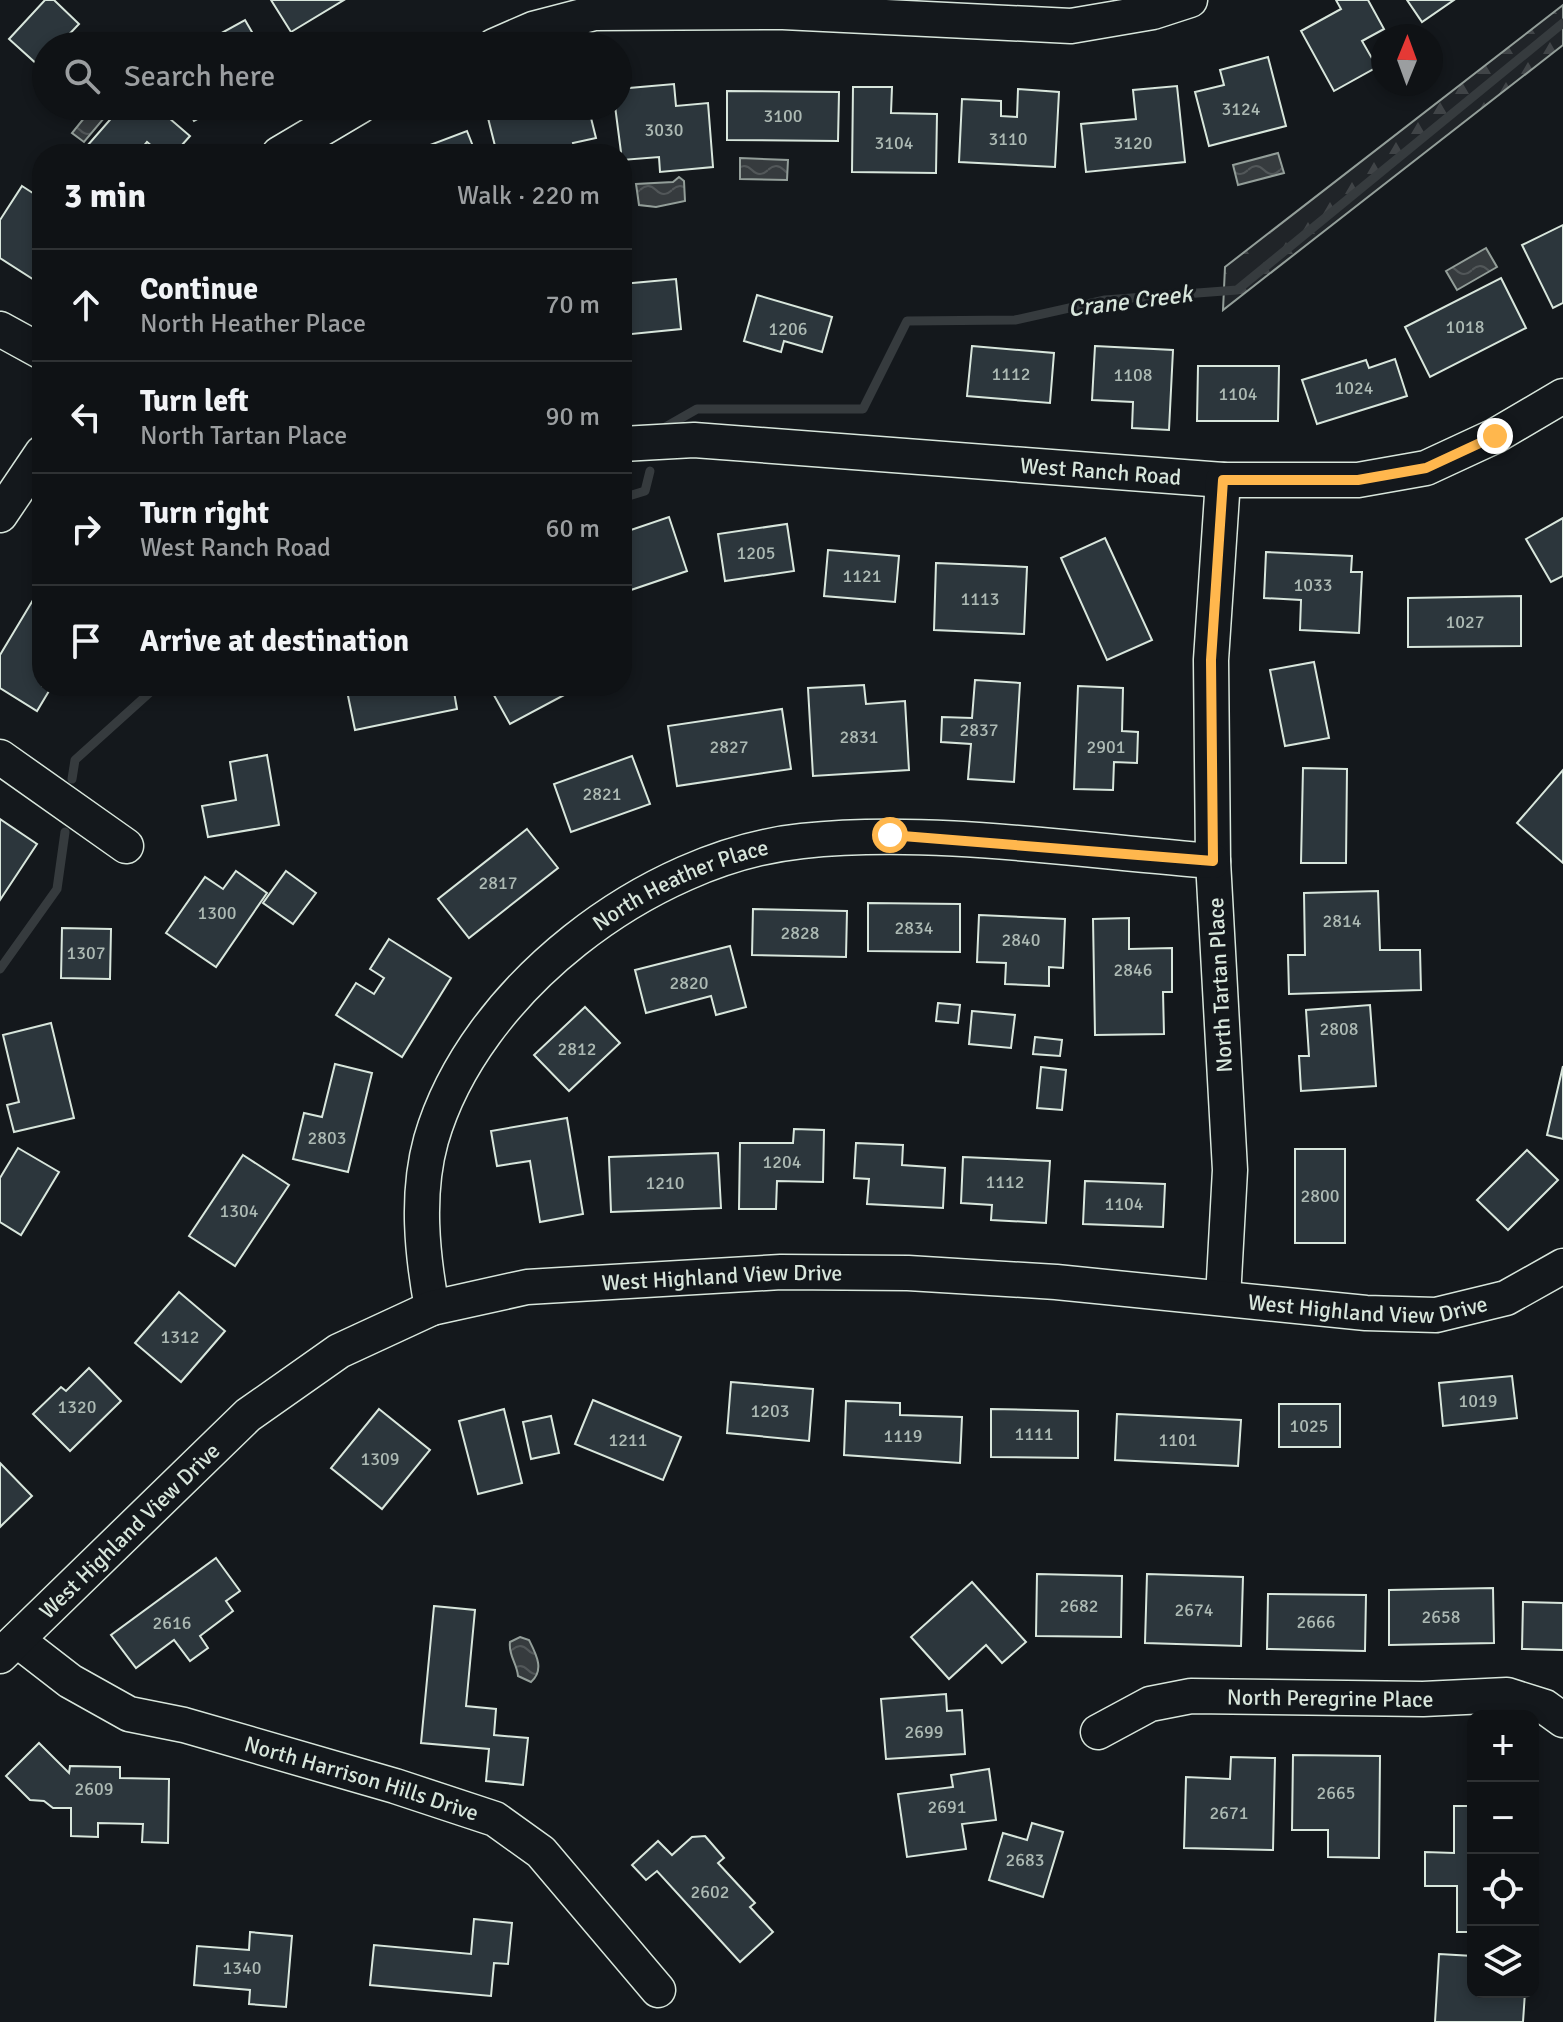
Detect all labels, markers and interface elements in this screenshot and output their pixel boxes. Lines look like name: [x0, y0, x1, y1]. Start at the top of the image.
north arrow: [1371, 24, 1443, 96]
search box: [32, 32, 632, 120]
icon: search: [60, 54, 104, 98]
text: Search here: [124, 58, 275, 95]
house number: 3124: [1222, 98, 1261, 120]
house number: 3100: [764, 105, 802, 127]
house number: 3030: [645, 119, 683, 141]
house number: 3110: [989, 128, 1027, 150]
house number: 3104: [875, 132, 914, 154]
house number: 3120: [1114, 132, 1152, 154]
text: 3 min: [64, 175, 146, 217]
text: Walk · 220 m: [457, 180, 600, 212]
text: Continue: [140, 271, 258, 308]
water label: Crane Creek: [1066, 278, 1196, 323]
icon: ahead: [64, 283, 108, 327]
text: 70 m: [545, 289, 600, 321]
text: North Heather Place: [140, 308, 366, 340]
house number: 1018: [1446, 316, 1484, 338]
house number: 1206: [769, 318, 807, 340]
house number: 1112: [992, 363, 1030, 385]
house number: 1108: [1114, 364, 1152, 386]
house number: 1024: [1335, 377, 1374, 399]
text: Turn left: [140, 383, 249, 420]
house number: 1104: [1219, 383, 1258, 405]
icon: left: [64, 395, 108, 439]
text: 90 m: [545, 401, 600, 433]
route end: [1477, 418, 1513, 454]
text: North Tartan Place: [140, 420, 347, 452]
street label: West Ranch Road: [1019, 451, 1182, 490]
text: Turn right: [140, 495, 269, 532]
icon: right: [64, 507, 108, 551]
text: 60 m: [545, 513, 600, 545]
text: West Ranch Road: [140, 532, 331, 564]
house number: 1205: [737, 542, 775, 564]
house number: 1121: [843, 565, 881, 587]
house number: 1033: [1294, 574, 1332, 596]
house number: 1113: [961, 588, 999, 610]
house number: 1027: [1446, 611, 1484, 633]
icon: arrive: [64, 619, 108, 663]
text: Arrive at destination: [140, 623, 409, 660]
house number: 2837: [960, 719, 998, 741]
house number: 2831: [840, 726, 878, 748]
house number: 2827: [710, 736, 748, 758]
house number: 2901: [1087, 736, 1125, 758]
house number: 2821: [583, 783, 621, 805]
route start: [872, 817, 908, 853]
street label: North Heather Place: [587, 833, 771, 936]
house number: 2817: [479, 872, 517, 894]
street label: North Tartan Place: [1202, 897, 1238, 1073]
house number: 1300: [198, 902, 236, 924]
house number: 2814: [1323, 910, 1362, 932]
house number: 2834: [895, 917, 934, 939]
house number: 2828: [781, 922, 819, 944]
house number: 2840: [1002, 929, 1040, 951]
house number: 1307: [67, 942, 105, 964]
house number: 2846: [1114, 959, 1152, 981]
house number: 2820: [670, 972, 708, 994]
house number: 2808: [1320, 1018, 1358, 1040]
house number: 2812: [558, 1038, 596, 1060]
house number: 2803: [308, 1127, 346, 1149]
house number: 1204: [763, 1151, 802, 1173]
house number: 1112: [986, 1171, 1024, 1193]
house number: 1210: [646, 1172, 684, 1194]
house number: 2800: [1301, 1185, 1339, 1207]
house number: 1104: [1105, 1193, 1144, 1215]
house number: 1304: [220, 1200, 259, 1222]
street label: West Highland View Drive: [601, 1258, 842, 1296]
street label: West Highland View Drive: [1247, 1288, 1490, 1329]
house number: 1312: [161, 1326, 199, 1348]
house number: 1019: [1459, 1390, 1497, 1412]
house number: 1320: [58, 1396, 96, 1418]
house number: 1203: [751, 1400, 789, 1422]
house number: 1025: [1290, 1415, 1328, 1437]
house number: 1111: [1015, 1423, 1053, 1445]
house number: 1119: [884, 1425, 922, 1447]
house number: 1211: [609, 1429, 647, 1451]
house number: 1101: [1159, 1429, 1197, 1451]
street label: West Highland View Drive: [33, 1437, 225, 1624]
house number: 1309: [361, 1448, 399, 1470]
house number: 2682: [1060, 1595, 1098, 1617]
house number: 2674: [1175, 1599, 1214, 1621]
house number: 2658: [1422, 1606, 1460, 1628]
house number: 2666: [1297, 1611, 1335, 1633]
house number: 2616: [153, 1612, 191, 1634]
street label: North Peregrine Place: [1227, 1683, 1434, 1713]
map controls: [1467, 1710, 1539, 1998]
button: +: [1467, 1710, 1539, 1782]
house number: 2699: [905, 1721, 943, 1743]
street label: North Harrison Hills Drive: [241, 1730, 482, 1826]
house number: 2609: [75, 1778, 113, 1800]
house number: 2665: [1317, 1782, 1355, 1804]
button: −: [1467, 1782, 1539, 1854]
house number: 2691: [928, 1796, 966, 1818]
house number: 2671: [1210, 1802, 1248, 1824]
house number: 2683: [1006, 1849, 1044, 1871]
button: locate: [1467, 1854, 1539, 1926]
house number: 2602: [691, 1881, 729, 1903]
button: layers: [1467, 1926, 1539, 1998]
house number: 1340: [223, 1957, 261, 1979]

